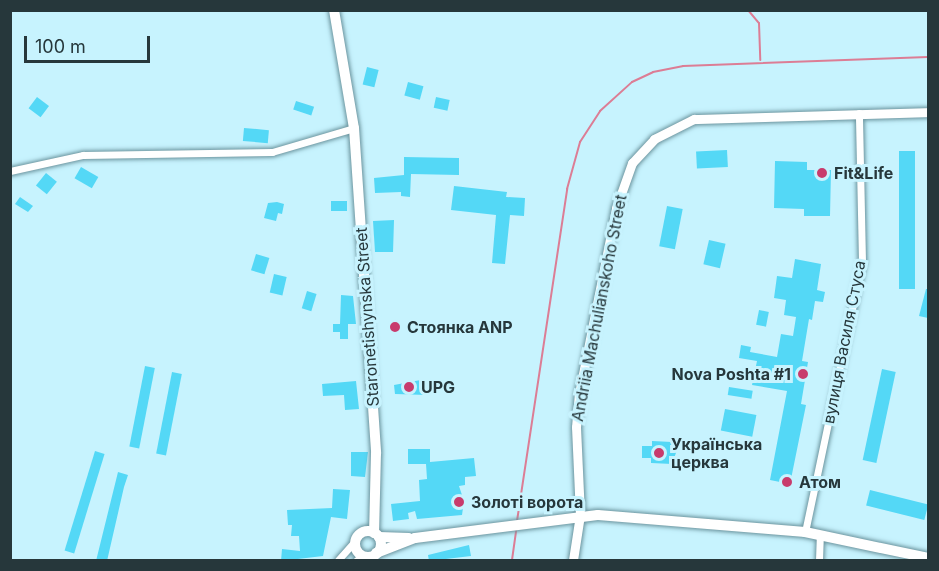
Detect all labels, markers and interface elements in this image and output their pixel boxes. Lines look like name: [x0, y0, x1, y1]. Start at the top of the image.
scale bar: [27, 24, 153, 62]
text: 100 m: [35, 36, 86, 57]
place label: Fit&Life: [834, 163, 893, 183]
marker: Fit&Life: [815, 166, 829, 180]
street label: Andriia Machulianskoho Street: [568, 193, 630, 423]
street label: Staronetishynska Street: [351, 227, 383, 407]
street label: вулиця Василя Стуса: [819, 259, 869, 425]
place label: Стоянка ANP: [407, 317, 513, 337]
marker: Стоянка ANP: [388, 320, 402, 334]
place label: Nova Poshta #1: [672, 364, 791, 384]
marker: Nova Poshta #1: [796, 367, 810, 381]
place label: UPG: [421, 377, 455, 397]
marker: UPG: [402, 380, 416, 394]
place label: Українська церква: [671, 434, 762, 472]
marker: Українська церква: [652, 446, 666, 460]
place label: Атом: [799, 472, 841, 492]
marker: Атом: [780, 475, 794, 489]
place label: Золоті ворота: [471, 492, 583, 512]
marker: Золоті ворота: [452, 495, 466, 509]

